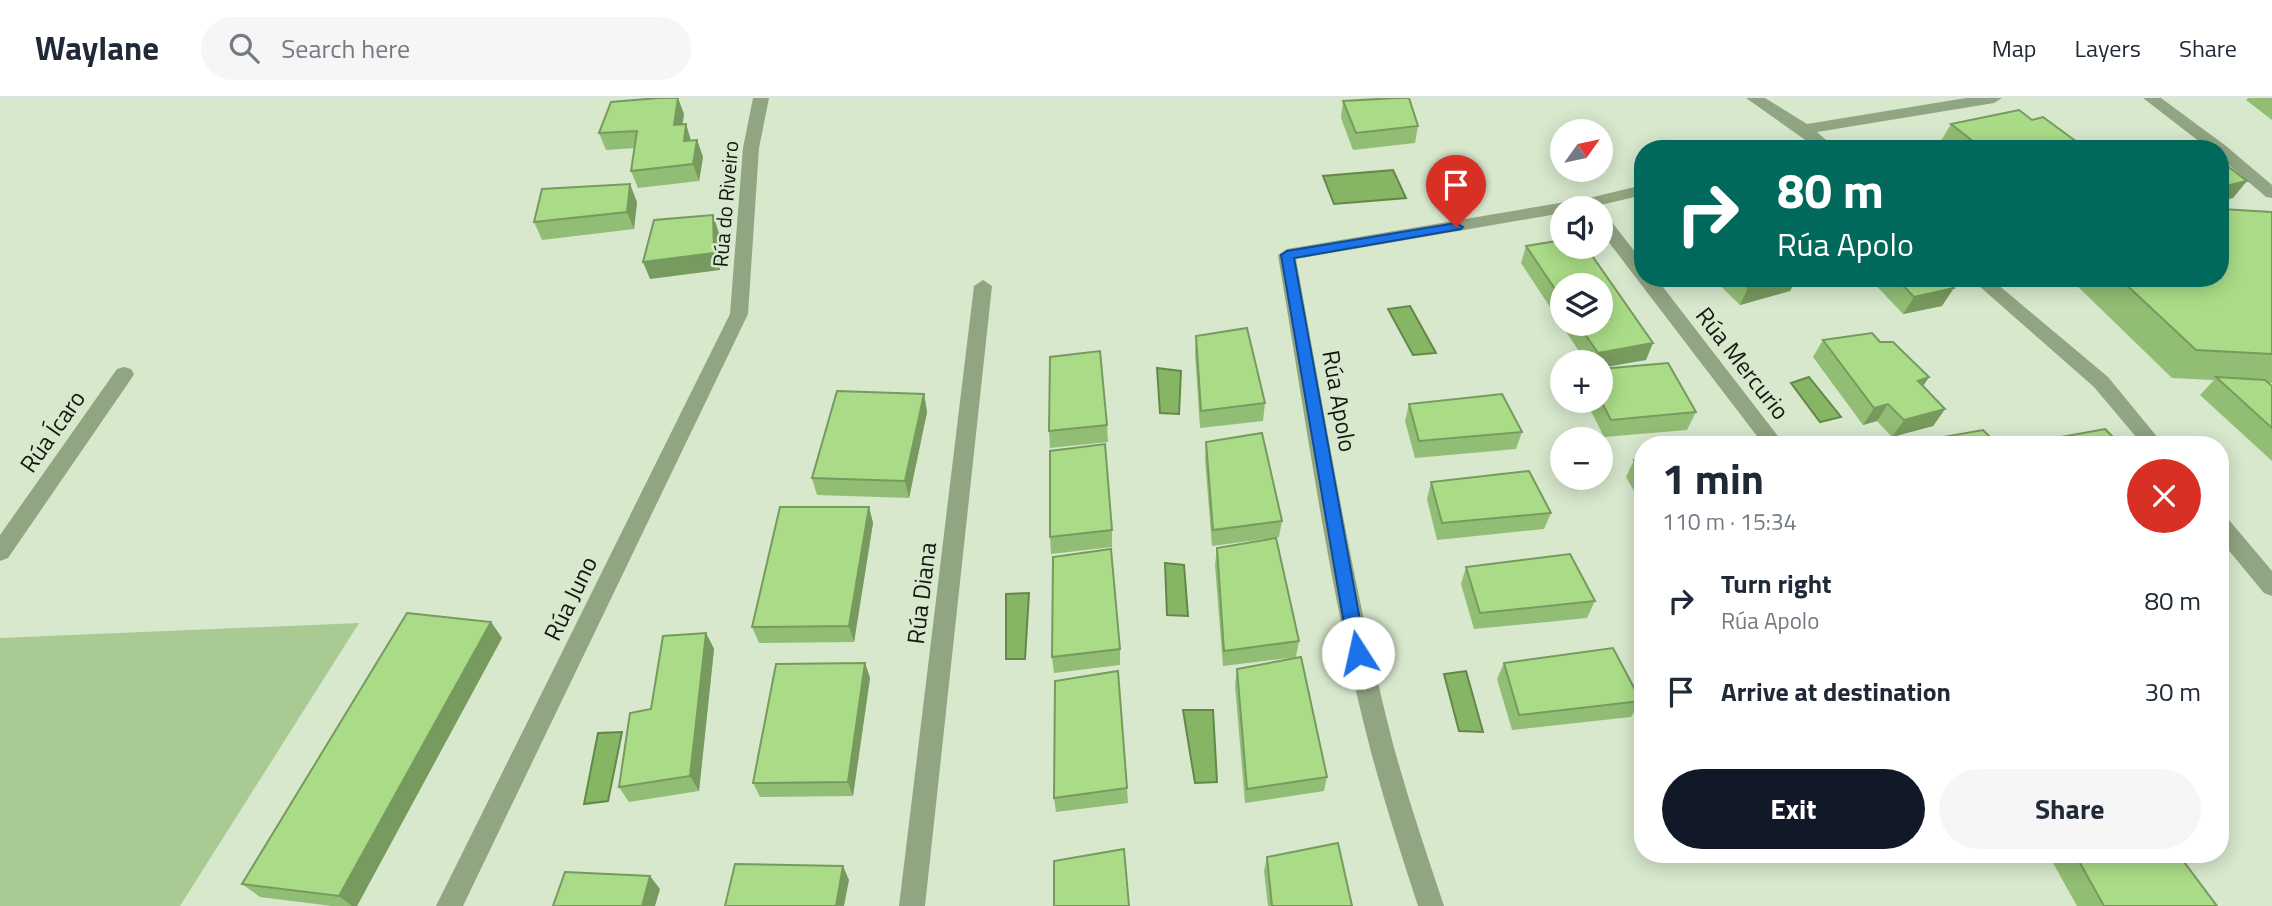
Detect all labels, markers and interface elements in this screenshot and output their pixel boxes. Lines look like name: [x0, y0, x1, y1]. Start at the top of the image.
search box: [201, 17, 691, 80]
text: Waylane: [35, 23, 159, 73]
icon: search: [225, 29, 263, 67]
text: Search here: [281, 29, 410, 68]
text: Map: [1992, 30, 2037, 66]
text: Layers: [2075, 30, 2141, 66]
text: Share: [2179, 30, 2237, 66]
north arrow: [1550, 119, 1614, 182]
map controls: [1550, 119, 1613, 490]
street label: Rúa do Riveiro: [704, 139, 746, 269]
text: 80 m: [1777, 152, 1884, 227]
pin: [1426, 155, 1486, 227]
icon: arrive: [1437, 166, 1475, 204]
icon: right: [1662, 168, 1753, 259]
button: sound: [1550, 196, 1613, 259]
text: Rúa Apolo: [1777, 220, 1914, 268]
button: layers: [1550, 273, 1613, 336]
street label: Rúa Mercurio: [1687, 299, 1799, 427]
street label: Rúa Apolo: [1313, 347, 1367, 455]
button: +: [1550, 350, 1613, 413]
street label: Rúa Ícaro: [10, 382, 94, 480]
button: −: [1550, 427, 1613, 490]
text: 1 min: [1662, 446, 1764, 510]
button: close: [2127, 459, 2201, 533]
text: 110 m · 15:34: [1662, 504, 1797, 539]
street label: Rúa Diana: [897, 540, 945, 646]
street label: Rúa Juno: [534, 550, 606, 646]
text: Turn right: [1721, 564, 1832, 603]
text: 80 m: [2144, 581, 2201, 620]
icon: right: [1662, 582, 1700, 620]
text: Rúa Apolo: [1721, 603, 1819, 638]
position arrow: [1321, 616, 1395, 690]
text: Arrive at destination: [1721, 672, 1951, 711]
text: 30 m: [2144, 672, 2201, 711]
icon: arrive: [1662, 673, 1700, 711]
button: Exit: [1662, 769, 1925, 849]
button: Share: [1939, 769, 2201, 849]

